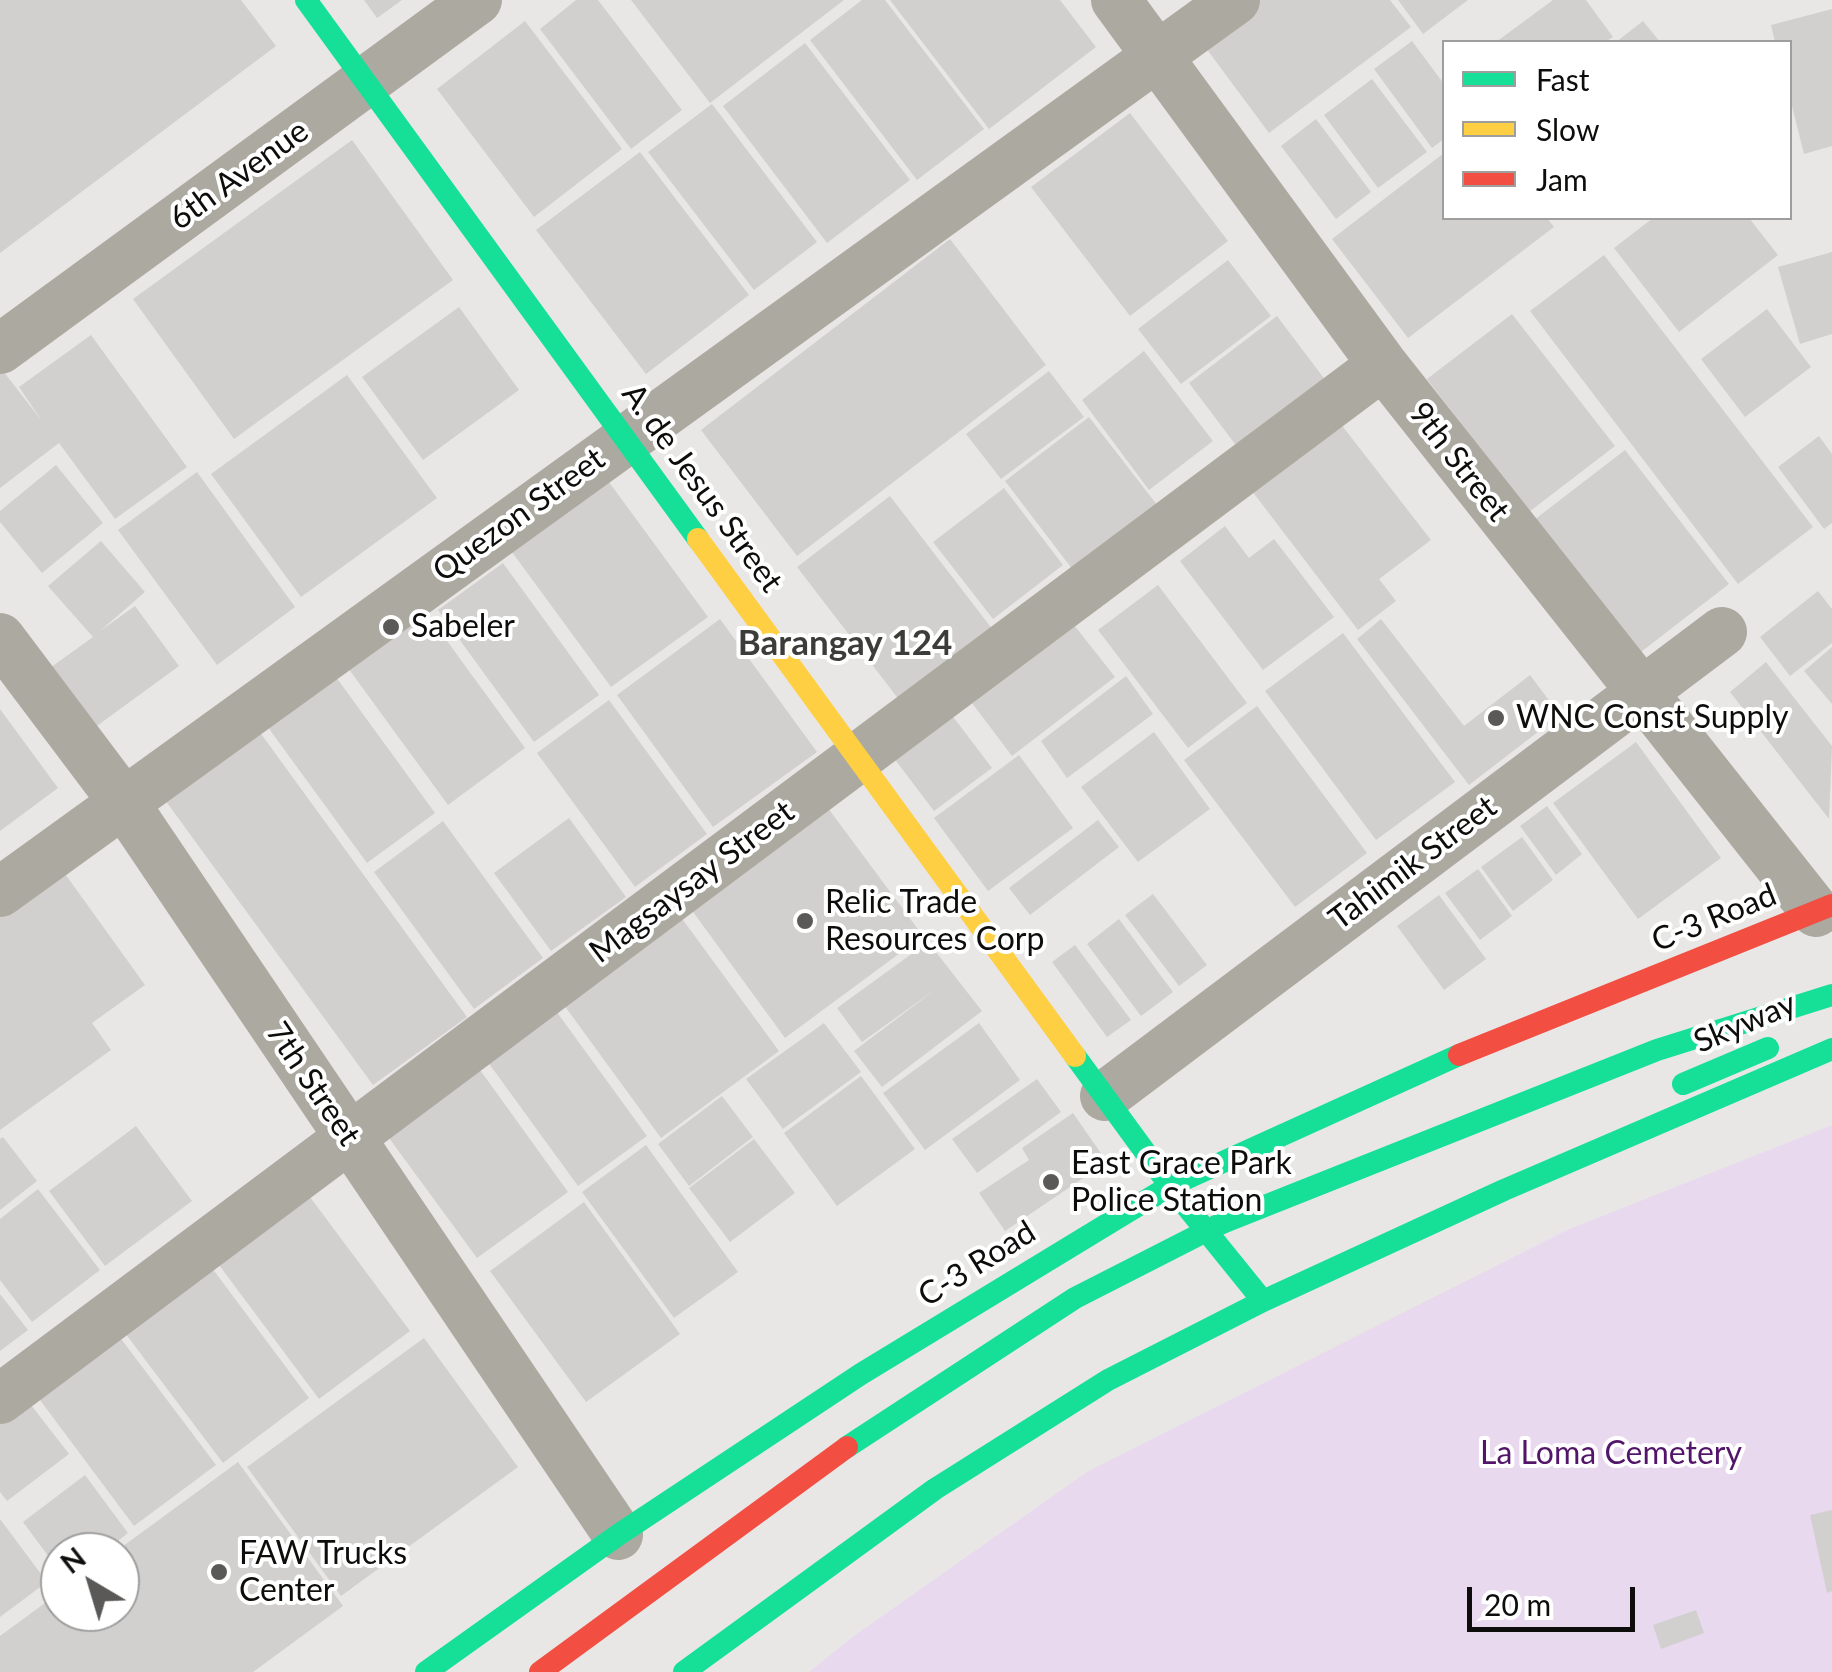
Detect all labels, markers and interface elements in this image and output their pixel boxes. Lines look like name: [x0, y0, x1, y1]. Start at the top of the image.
legend: [1442, 40, 1792, 220]
text: Fast: [1536, 61, 1590, 97]
text: Slow: [1536, 111, 1599, 147]
street label: 6th Avenue: [162, 112, 316, 238]
text: Jam: [1536, 161, 1588, 197]
street label: A. de Jesus Street: [614, 376, 790, 600]
street label: 9th Street: [1401, 395, 1517, 529]
street label: Quezon Street: [426, 440, 612, 590]
place label: Sabeler: [411, 608, 515, 646]
marker: Sabeler: [380, 616, 402, 638]
district label: Barangay 124: [738, 623, 952, 665]
place label: WNC Const Supply: [1516, 699, 1789, 737]
marker: WNC Const Supply: [1485, 707, 1507, 729]
street label: Tahimik Street: [1322, 788, 1504, 938]
street label: Magsaysay Street: [582, 793, 802, 971]
street label: C-3 Road: [1646, 876, 1782, 960]
place label: Relic Trade Resources Corp: [825, 884, 1044, 959]
marker: Relic Trade Resources Corp: [794, 910, 816, 932]
street label: Skyway: [1688, 984, 1802, 1062]
street label: 7th Street: [258, 1015, 368, 1153]
place label: East Grace Park Police Station: [1071, 1145, 1292, 1220]
marker: East Grace Park Police Station: [1040, 1171, 1062, 1193]
street label: C-3 Road: [911, 1213, 1043, 1315]
park label: La Loma Cemetery: [1480, 1435, 1742, 1473]
north arrow: [40, 1532, 140, 1632]
place label: FAW Trucks Center: [239, 1535, 407, 1610]
text: N: [54, 1540, 92, 1580]
marker: FAW Trucks Center: [208, 1561, 230, 1583]
scale bar: [1472, 1567, 1640, 1629]
text: 20 m: [1484, 1586, 1551, 1622]

